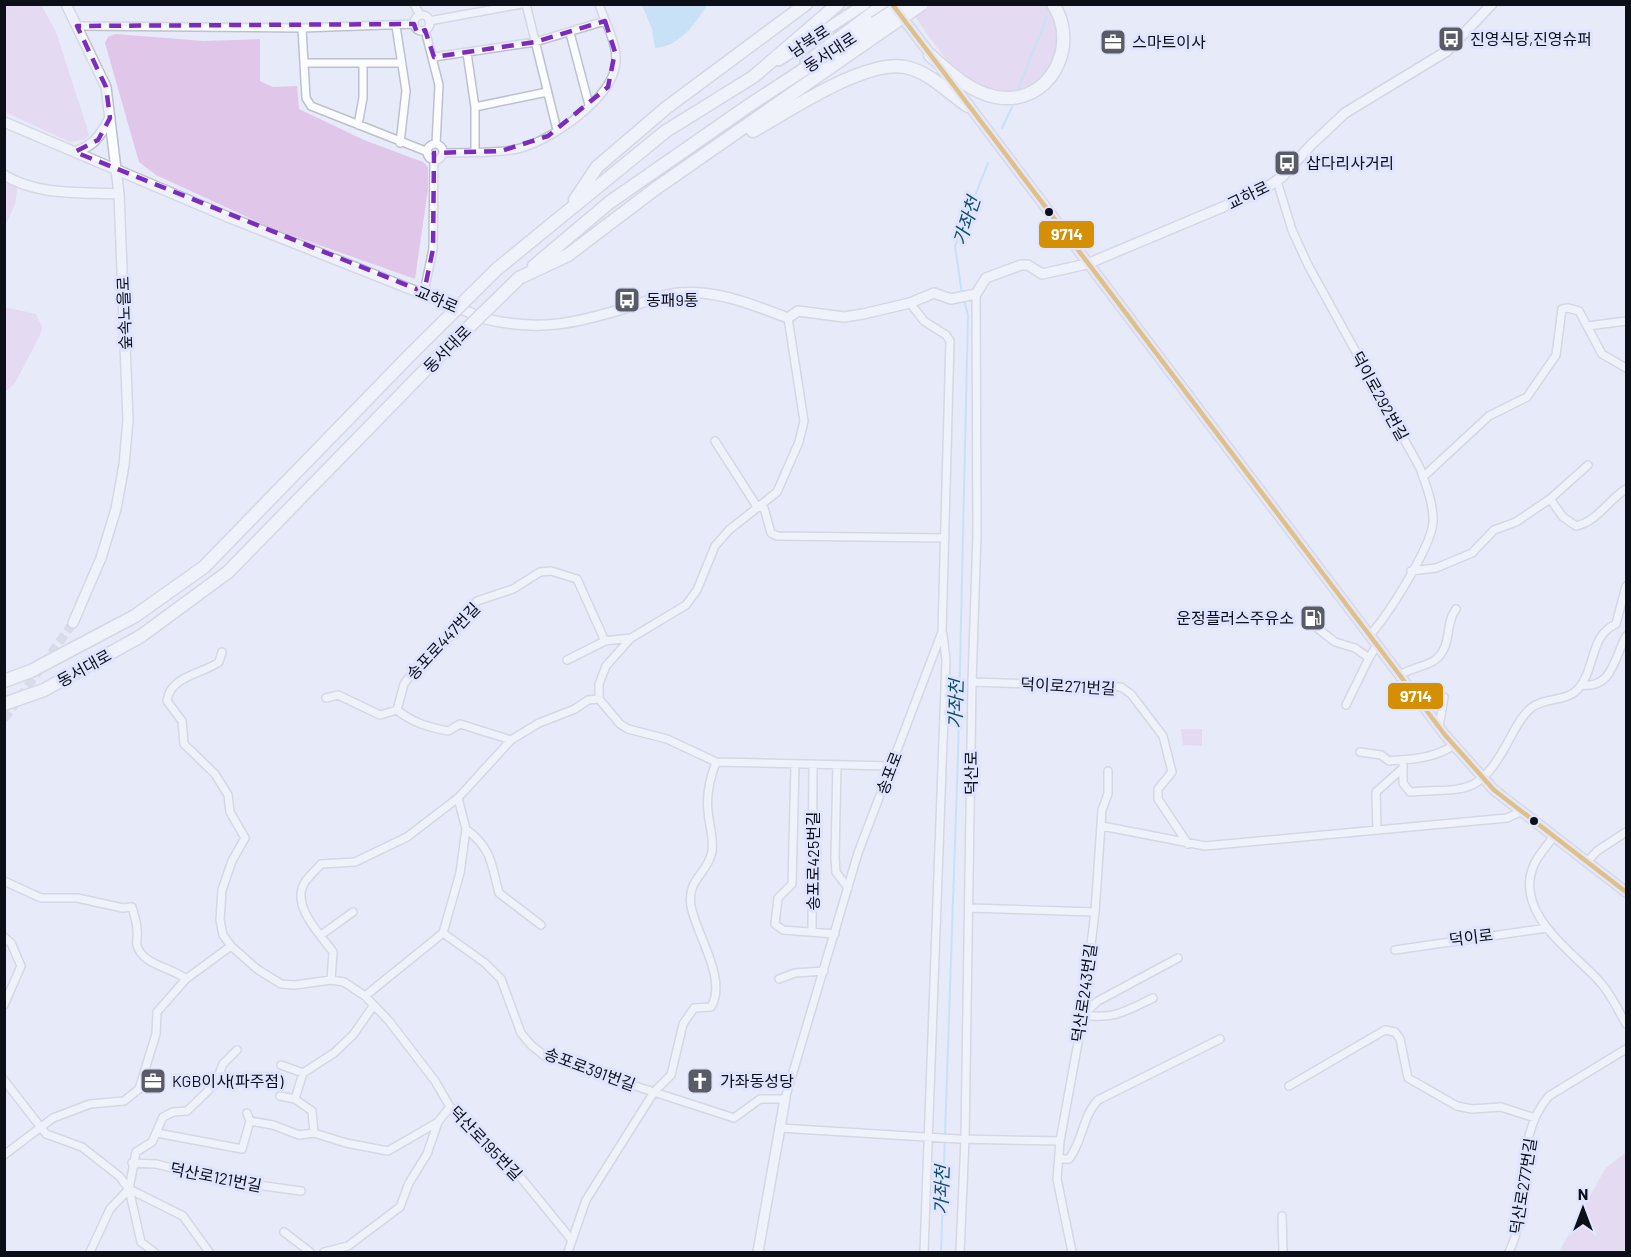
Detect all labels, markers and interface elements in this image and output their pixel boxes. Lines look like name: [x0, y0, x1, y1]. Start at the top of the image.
street label: 남북로: [785, 20, 833, 61]
bus stop icon: 진영식당,진영슈퍼: [1436, 24, 1466, 54]
street label: 동서대로: [800, 27, 860, 76]
office icon: 스마트이사: [1098, 27, 1128, 57]
place label: 진영식당,진영슈퍼: [1470, 29, 1592, 48]
place label: 스마트이사: [1132, 32, 1206, 51]
bus stop icon: 삽다리사거리: [1272, 148, 1302, 178]
place label: 삽다리사거리: [1306, 153, 1394, 172]
street label: 교하로: [1224, 176, 1272, 213]
water label: 가좌천: [948, 191, 985, 248]
unlabelled marker: [1043, 206, 1055, 218]
line badge: 9714: [1038, 220, 1095, 249]
text: 9714: [1051, 224, 1083, 243]
street label: 숲속노을로: [113, 276, 134, 350]
street label: 교하로: [413, 281, 461, 316]
bus stop icon: 동패9통: [612, 285, 642, 315]
place label: 동패9통: [646, 290, 699, 309]
street label: 동서대로: [419, 321, 474, 376]
street label: 덕이로292번길: [1348, 348, 1413, 444]
street label: 송포로447번길: [402, 598, 483, 683]
fuel station icon: 운정플러스주유소: [1298, 603, 1328, 633]
place label: 운정플러스주유소: [1176, 608, 1294, 627]
street label: 동서대로: [53, 645, 114, 690]
street label: 덕이로271번길: [1020, 674, 1116, 697]
water label: 가좌천: [943, 676, 967, 729]
line badge: 9714: [1387, 682, 1444, 710]
text: 9714: [1400, 686, 1432, 705]
street label: 송포로: [872, 749, 905, 797]
street label: 덕산로: [961, 751, 980, 795]
street label: 송포로425번길: [803, 811, 822, 911]
unlabelled marker: [1528, 815, 1540, 827]
street label: 덕이로: [1448, 924, 1494, 949]
street label: 덕산로243번길: [1067, 942, 1100, 1043]
street label: 송포로391번길: [542, 1043, 638, 1094]
office icon: KGB이사(파주점): [138, 1066, 168, 1096]
church icon: 가좌동성당: [685, 1066, 715, 1096]
place label: KGB이사(파주점): [172, 1071, 284, 1090]
place label: 가좌동성당: [720, 1071, 794, 1090]
street label: 덕산로195번길: [446, 1102, 526, 1184]
street label: 덕산로277번길: [1506, 1136, 1540, 1235]
street label: 덕산로121번길: [169, 1158, 264, 1195]
water label: 가좌천: [929, 1162, 953, 1215]
north arrow: [1553, 1179, 1613, 1239]
text: N: [1578, 1184, 1588, 1203]

